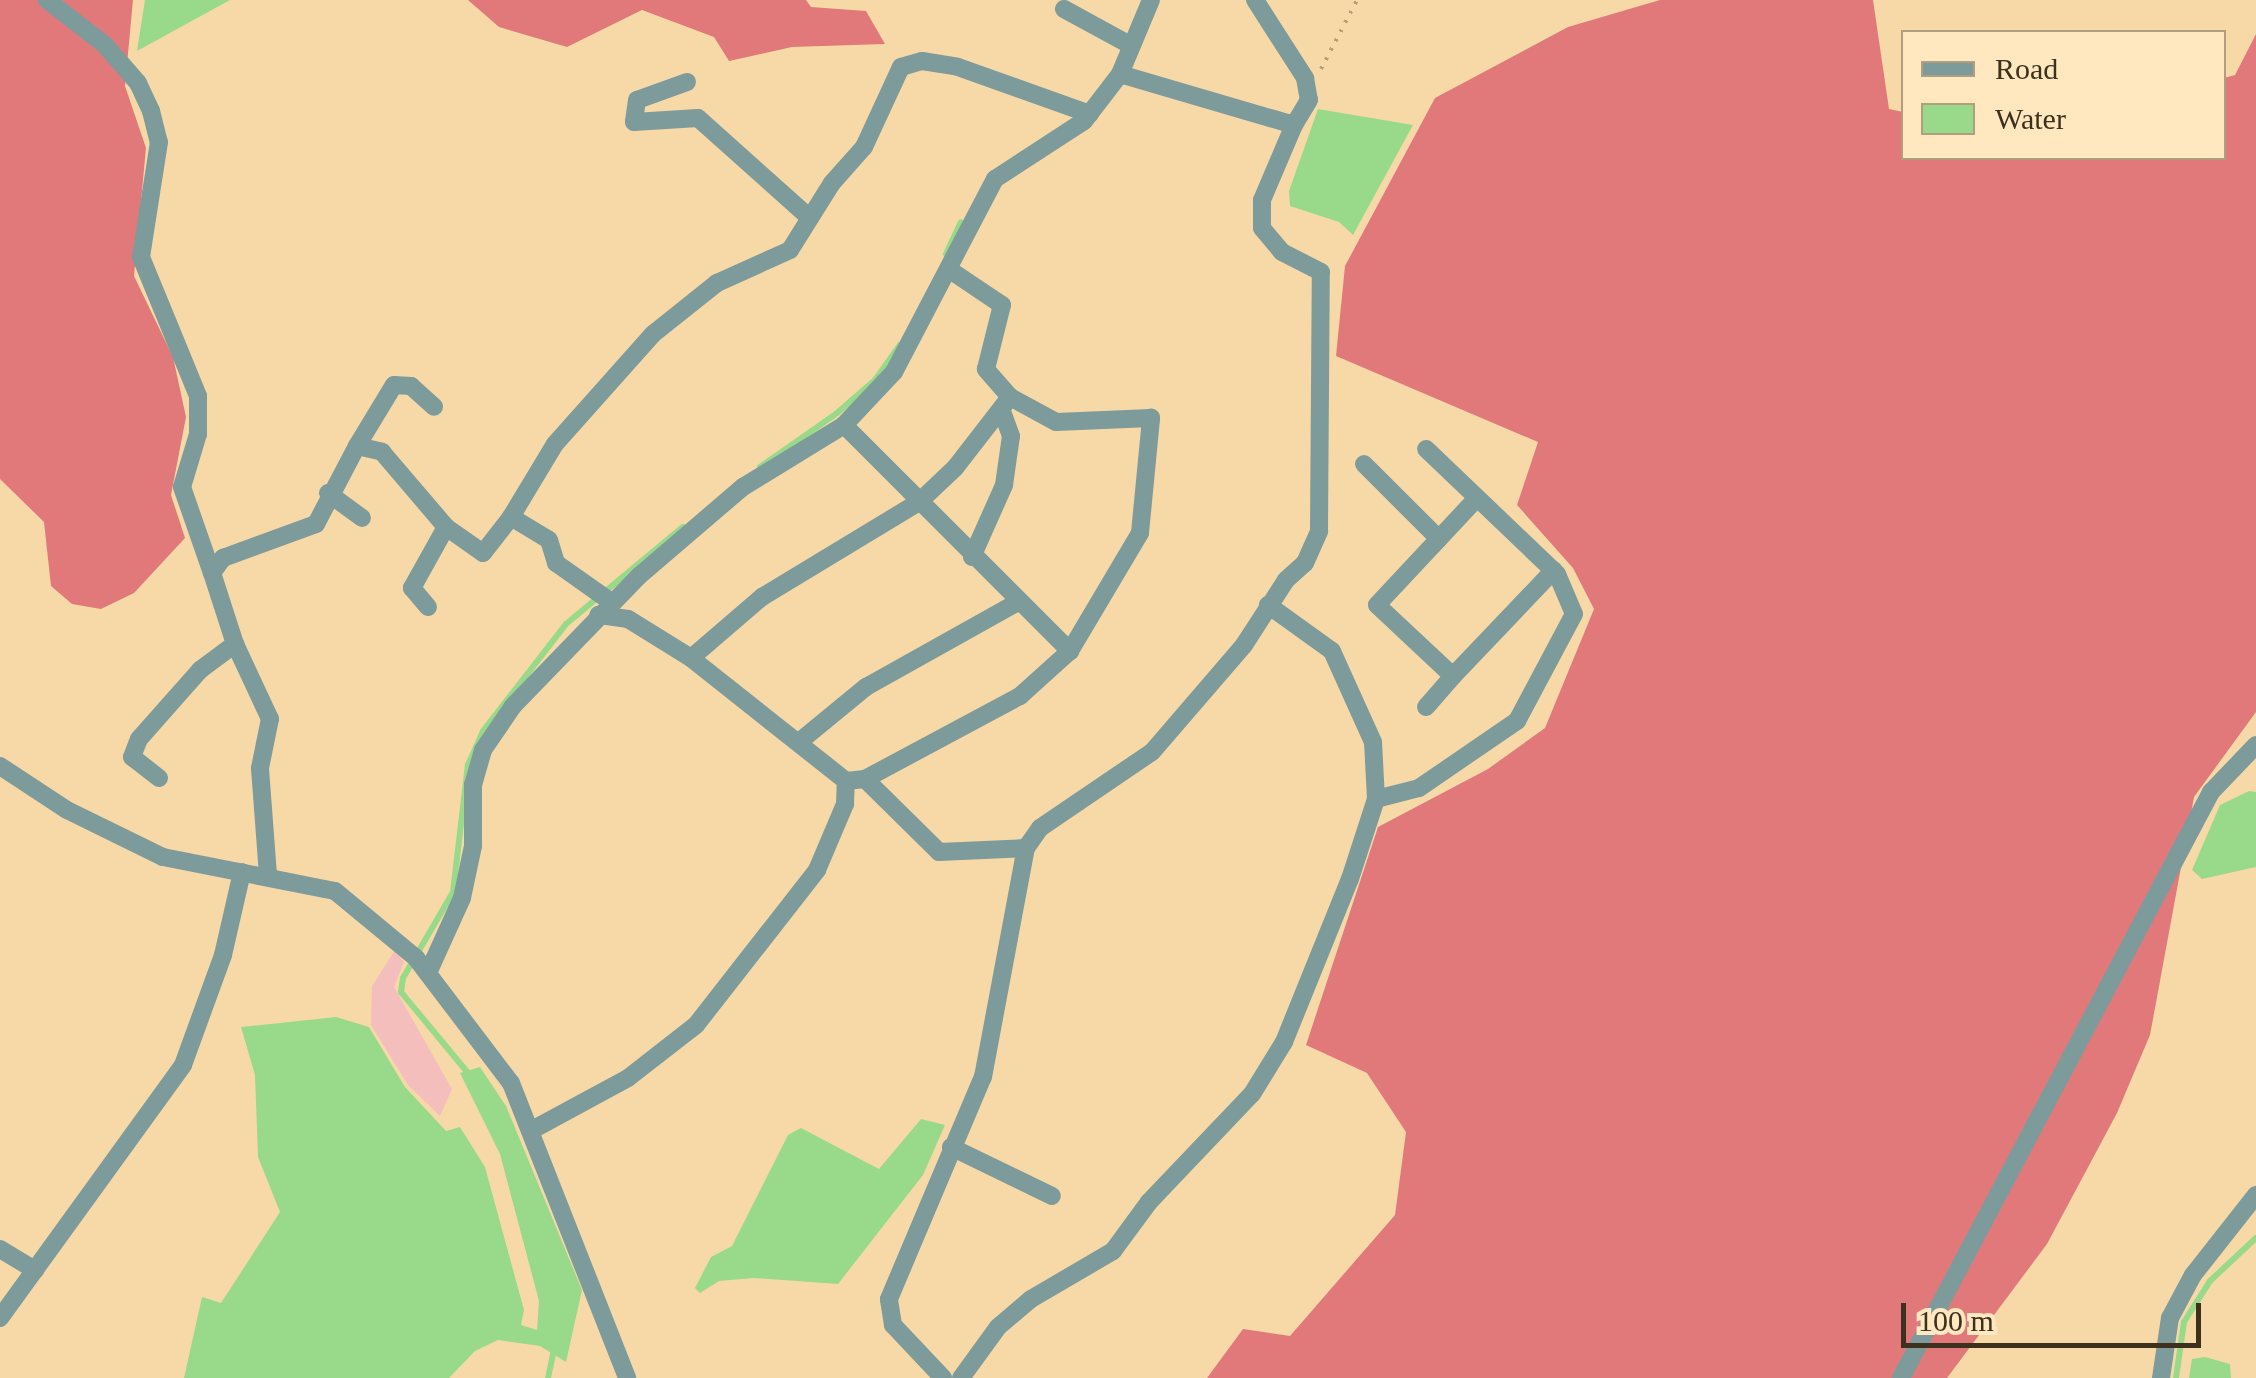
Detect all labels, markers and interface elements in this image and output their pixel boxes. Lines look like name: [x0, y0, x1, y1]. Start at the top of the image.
legend: [1901, 30, 2226, 160]
text: Road: [1995, 52, 2058, 85]
text: Water: [1995, 102, 2066, 135]
scale bar: [1906, 1283, 2206, 1345]
text: 100 m: [1918, 1304, 1994, 1337]

